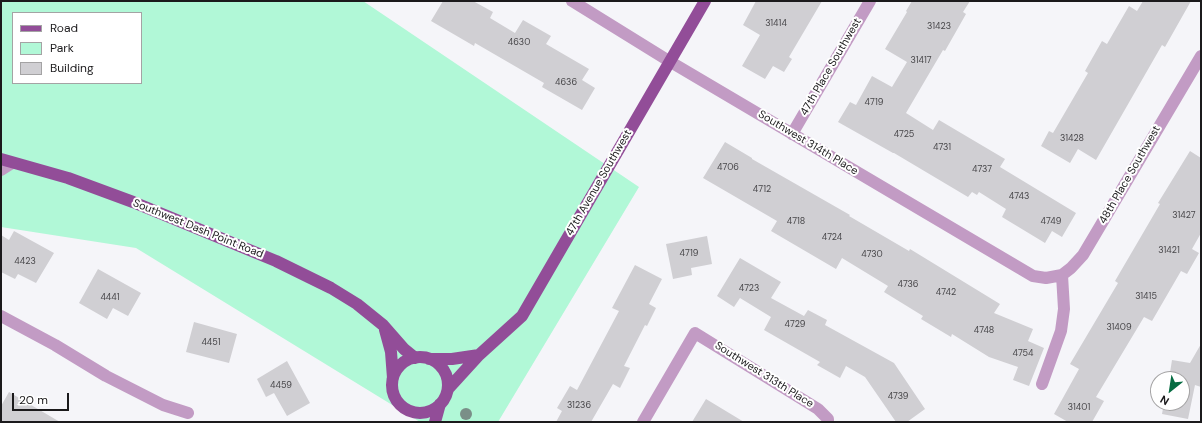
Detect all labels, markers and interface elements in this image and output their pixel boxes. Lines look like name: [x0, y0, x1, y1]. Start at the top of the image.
legend: [12, 12, 142, 84]
street label: 47th Place Southwest: [798, 16, 864, 118]
house number: 31414: [765, 19, 787, 29]
text: Road: [50, 20, 78, 36]
house number: 31423: [927, 22, 951, 32]
house number: 4630: [508, 38, 530, 48]
text: Park: [50, 40, 74, 56]
house number: 31417: [910, 56, 932, 66]
text: Building: [50, 60, 94, 76]
house number: 4636: [555, 78, 577, 88]
house number: 4719: [865, 98, 883, 108]
street label: Southwest 314th Place: [756, 108, 860, 178]
street label: 48th Place Southwest: [1097, 124, 1163, 226]
street label: 47th Avenue Southwest: [563, 128, 635, 238]
house number: 4725: [894, 130, 914, 140]
house number: 31428: [1060, 134, 1084, 144]
house number: 4731: [933, 143, 951, 153]
house number: 4706: [717, 163, 739, 173]
house number: 4737: [972, 165, 992, 175]
house number: 4712: [753, 185, 771, 195]
house number: 4743: [1009, 192, 1029, 202]
street label: Southwest Dash Point Road: [131, 197, 265, 261]
house number: 31427: [1172, 211, 1196, 221]
house number: 4718: [787, 217, 805, 227]
house number: 4749: [1041, 217, 1061, 227]
house number: 4724: [822, 233, 842, 243]
house number: 31421: [1158, 246, 1180, 256]
house number: 4719: [680, 249, 698, 259]
house number: 4730: [861, 250, 883, 260]
house number: 4423: [14, 257, 36, 267]
house number: 4736: [897, 280, 919, 290]
house number: 4723: [739, 284, 759, 294]
house number: 4742: [936, 288, 956, 298]
house number: 31415: [1135, 292, 1157, 302]
house number: 4441: [100, 293, 120, 303]
house number: 4729: [785, 320, 805, 330]
house number: 31409: [1106, 323, 1132, 333]
house number: 4748: [974, 326, 994, 336]
house number: 4451: [201, 338, 221, 348]
street label: Southwest 313th Place: [712, 339, 816, 411]
house number: 4754: [1013, 349, 1033, 359]
north arrow: [1150, 371, 1190, 411]
house number: 4459: [270, 381, 292, 391]
scale bar: [14, 385, 71, 411]
text: 20 m: [19, 392, 48, 408]
house number: 4739: [888, 392, 908, 402]
text: N: [1158, 392, 1171, 409]
house number: 31236: [567, 401, 591, 411]
house number: 31401: [1068, 403, 1090, 413]

